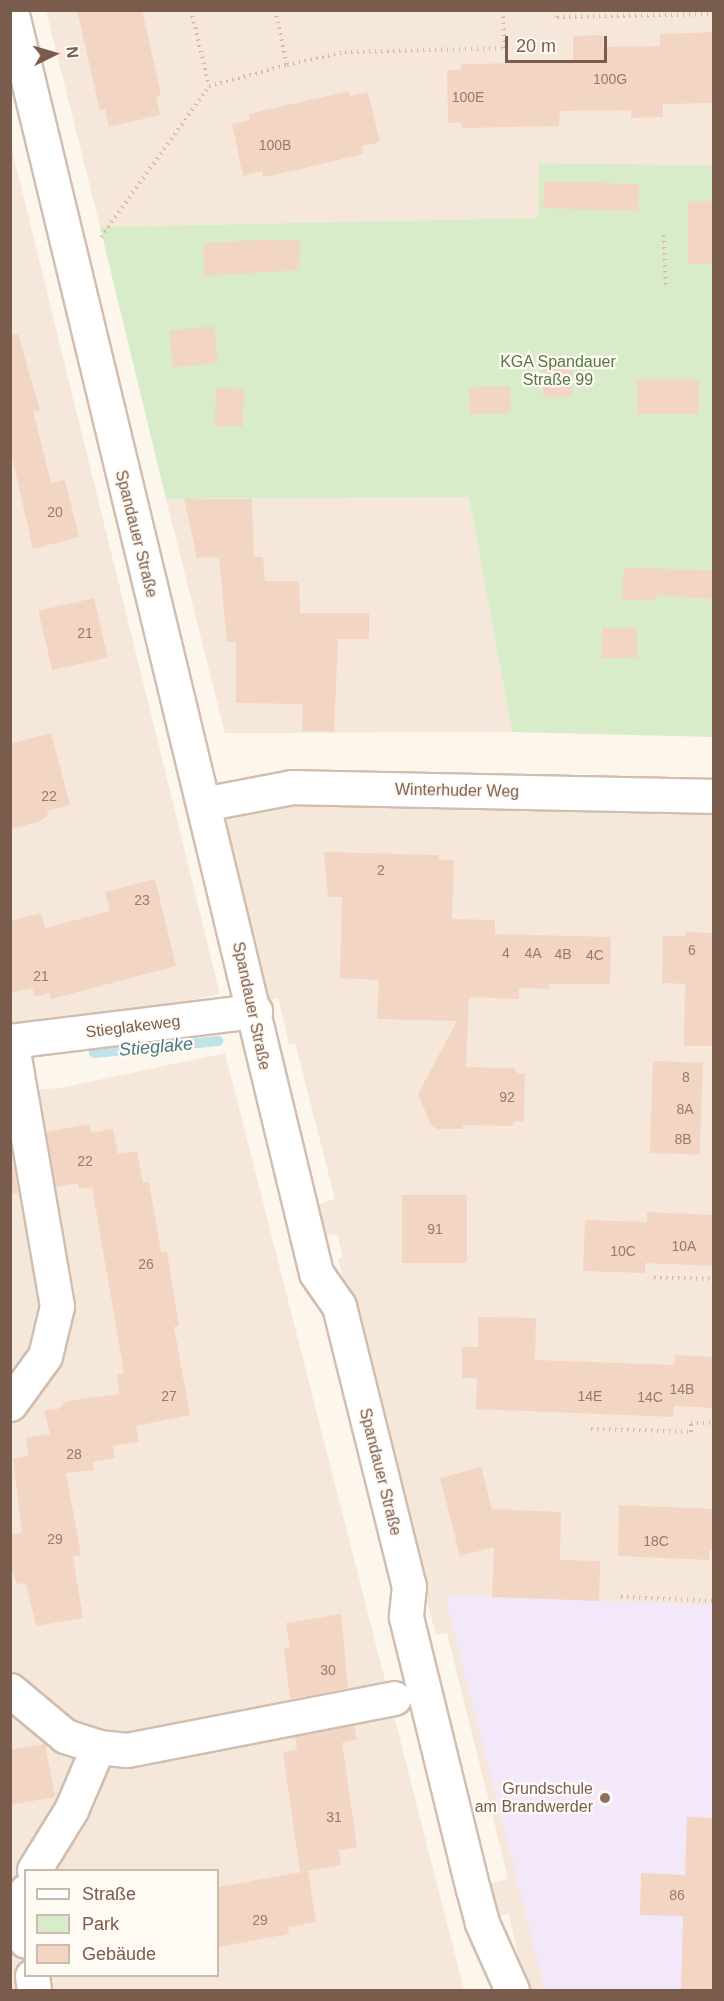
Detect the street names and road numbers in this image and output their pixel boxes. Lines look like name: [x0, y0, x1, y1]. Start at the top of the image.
street label: Spandauer Straße: [111, 468, 161, 600]
street label: Winterhuder Weg: [395, 780, 519, 802]
street label: Spandauer Straße: [228, 940, 274, 1072]
street label: Stieglakeweg: [85, 1012, 181, 1042]
street label: Spandauer Straße: [355, 1406, 405, 1538]

